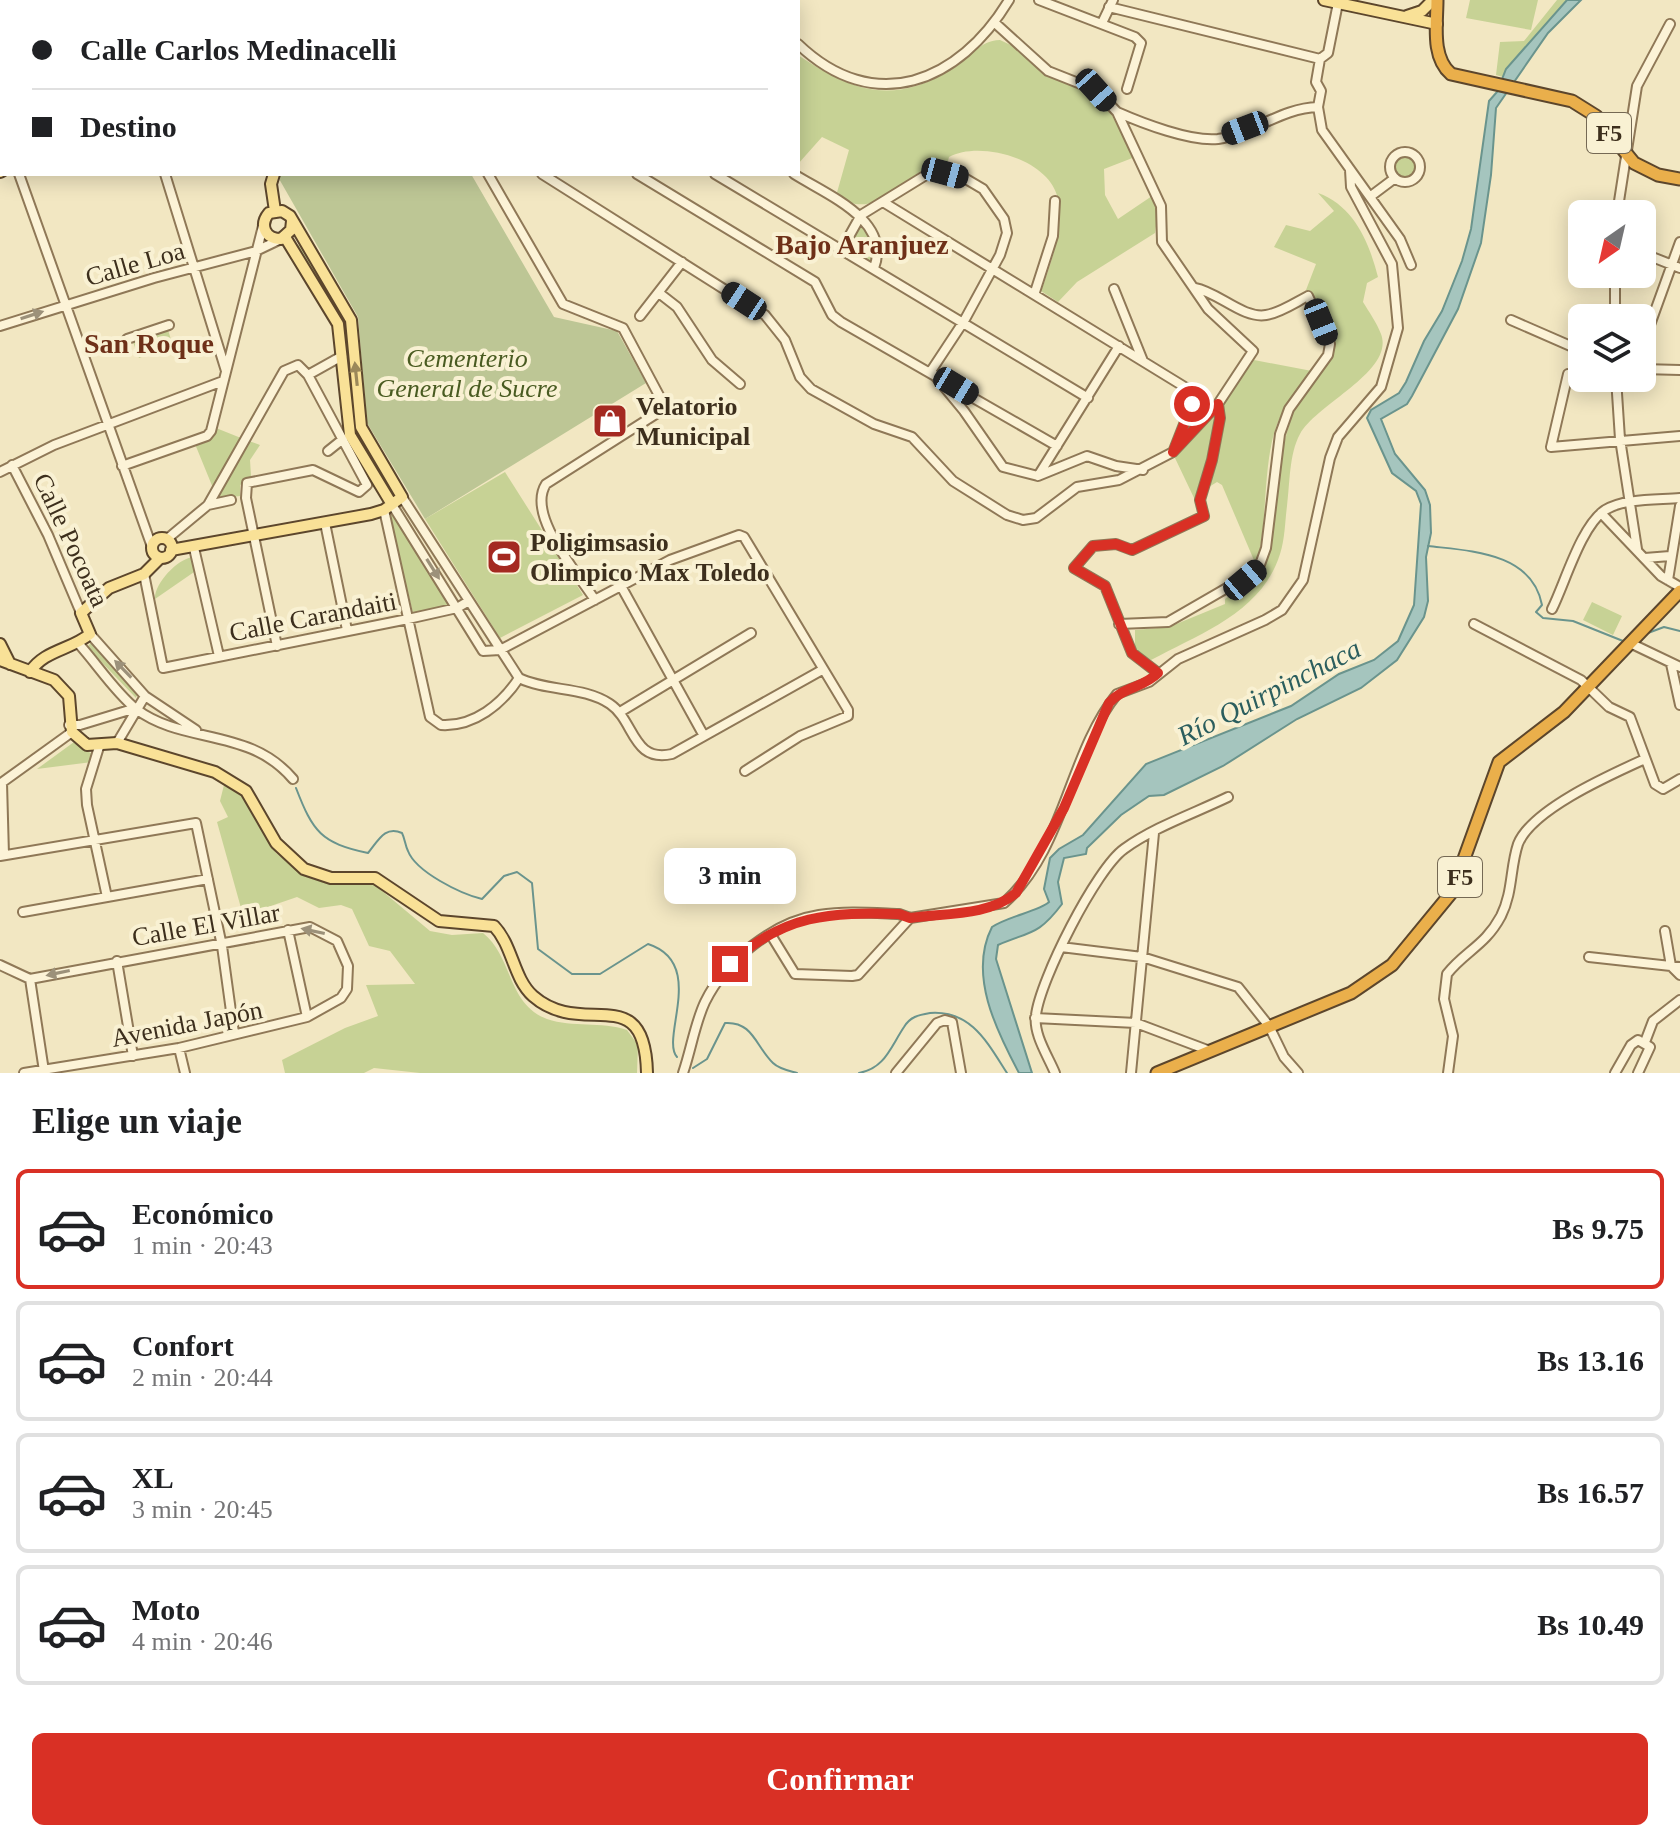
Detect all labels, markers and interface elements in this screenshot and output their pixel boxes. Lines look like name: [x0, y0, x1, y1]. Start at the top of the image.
text: Calle Carlos Medinacelli: [80, 33, 397, 66]
car: [1071, 64, 1121, 116]
car: [1218, 108, 1272, 148]
text: Destino: [80, 110, 177, 143]
road number: F5: [1587, 113, 1631, 153]
car: [919, 155, 971, 191]
north arrow: [1568, 200, 1656, 288]
map controls: [1568, 200, 1656, 392]
district label: Bajo Aranjuez: [775, 229, 949, 260]
street label: Calle Loa: [82, 236, 188, 292]
car: [717, 278, 771, 324]
car: [1301, 295, 1341, 349]
button: layers: [1568, 304, 1656, 392]
one-way arrow: [20, 309, 44, 321]
district label: San Roque: [84, 328, 214, 359]
park label: Cementerio General de Sucre: [377, 344, 557, 403]
one-way arrow: [349, 361, 362, 386]
car: [929, 363, 983, 409]
route start: [1174, 386, 1210, 422]
place label: Velatorio Municipal: [636, 392, 750, 451]
shop icon: Velatorio Municipal: [591, 402, 629, 440]
street label: Calle Pocoata: [27, 469, 115, 612]
place label: Poligimsasio Olimpico Max Toledo: [530, 528, 770, 587]
sports icon: Poligimsasio Olimpico Max Toledo: [485, 538, 523, 576]
car: [1219, 555, 1271, 605]
one-way arrow: [425, 558, 439, 580]
street label: Calle Carandaiti: [227, 587, 399, 647]
water label: Río Quirpinchaca: [1171, 632, 1366, 752]
one-way arrow: [114, 660, 133, 679]
callout: 3 min: [664, 848, 796, 904]
road number: F5: [1438, 857, 1482, 897]
text: 3 min: [699, 861, 761, 890]
street label: Calle El Villar: [130, 898, 283, 952]
one-way arrow: [301, 924, 326, 937]
route end: [712, 946, 748, 982]
one-way arrow: [46, 967, 71, 980]
street label: Avenida Japón: [109, 995, 265, 1053]
text: Elige un viaje: [32, 1101, 242, 1141]
icon: car: [36, 1193, 108, 1265]
text: Económico: [132, 1197, 274, 1230]
text: Bs 9.75: [1552, 1212, 1644, 1245]
text: 1 min · 20:43: [132, 1231, 273, 1260]
icon: car: [36, 1325, 108, 1397]
text: Confort: [132, 1329, 234, 1362]
text: Bs 13.16: [1537, 1344, 1644, 1377]
text: 2 min · 20:44: [132, 1363, 273, 1392]
icon: car: [36, 1457, 108, 1529]
text: XL: [132, 1461, 174, 1494]
text: Bs 16.57: [1537, 1476, 1644, 1509]
text: 3 min · 20:45: [132, 1495, 273, 1524]
icon: car: [36, 1589, 108, 1661]
text: Moto: [132, 1593, 200, 1626]
text: Bs 10.49: [1537, 1608, 1644, 1641]
text: 4 min · 20:46: [132, 1627, 273, 1656]
button: Confirmar: [32, 1733, 1648, 1825]

